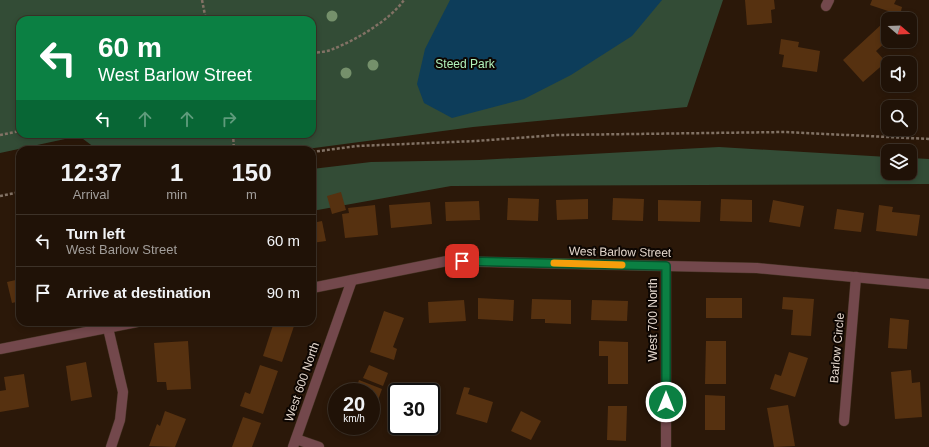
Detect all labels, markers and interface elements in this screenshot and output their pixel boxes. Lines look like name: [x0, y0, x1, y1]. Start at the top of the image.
north arrow: [881, 12, 917, 48]
map controls: [881, 12, 917, 180]
icon: left: [32, 32, 84, 84]
text: 60 m: [98, 32, 162, 63]
button: sound: [881, 56, 917, 92]
park label: Steed Park: [435, 57, 496, 71]
text: West Barlow Street: [98, 65, 252, 85]
button: search: [881, 100, 917, 136]
icon: left: [92, 108, 114, 130]
icon: ahead: [134, 108, 156, 130]
icon: ahead: [176, 108, 198, 130]
icon: right: [218, 108, 240, 130]
button: layers: [881, 144, 917, 180]
text: 12:37: [60, 159, 122, 186]
text: 1: [170, 159, 183, 186]
text: 150: [232, 159, 272, 186]
text: Arrival: [73, 187, 110, 202]
text: min: [166, 187, 187, 202]
text: m: [246, 187, 257, 202]
text: Turn left: [66, 225, 125, 242]
icon: left: [32, 230, 54, 252]
text: 60 m: [267, 232, 300, 249]
text: West Barlow Street: [66, 242, 177, 257]
pin: [445, 244, 479, 278]
street label: West Barlow Street: [569, 244, 672, 260]
icon: arrive: [451, 250, 473, 272]
street label: West 700 North: [646, 278, 660, 362]
icon: arrive: [32, 282, 54, 304]
text: Arrive at destination: [66, 284, 211, 301]
text: 90 m: [267, 284, 300, 301]
street label: Barlow Circle: [827, 312, 847, 384]
street label: West 600 North: [282, 340, 322, 424]
position arrow: [645, 381, 687, 423]
speed limit sign: 30: [388, 383, 440, 435]
text: 20: [343, 393, 365, 415]
text: km/h: [343, 413, 365, 424]

